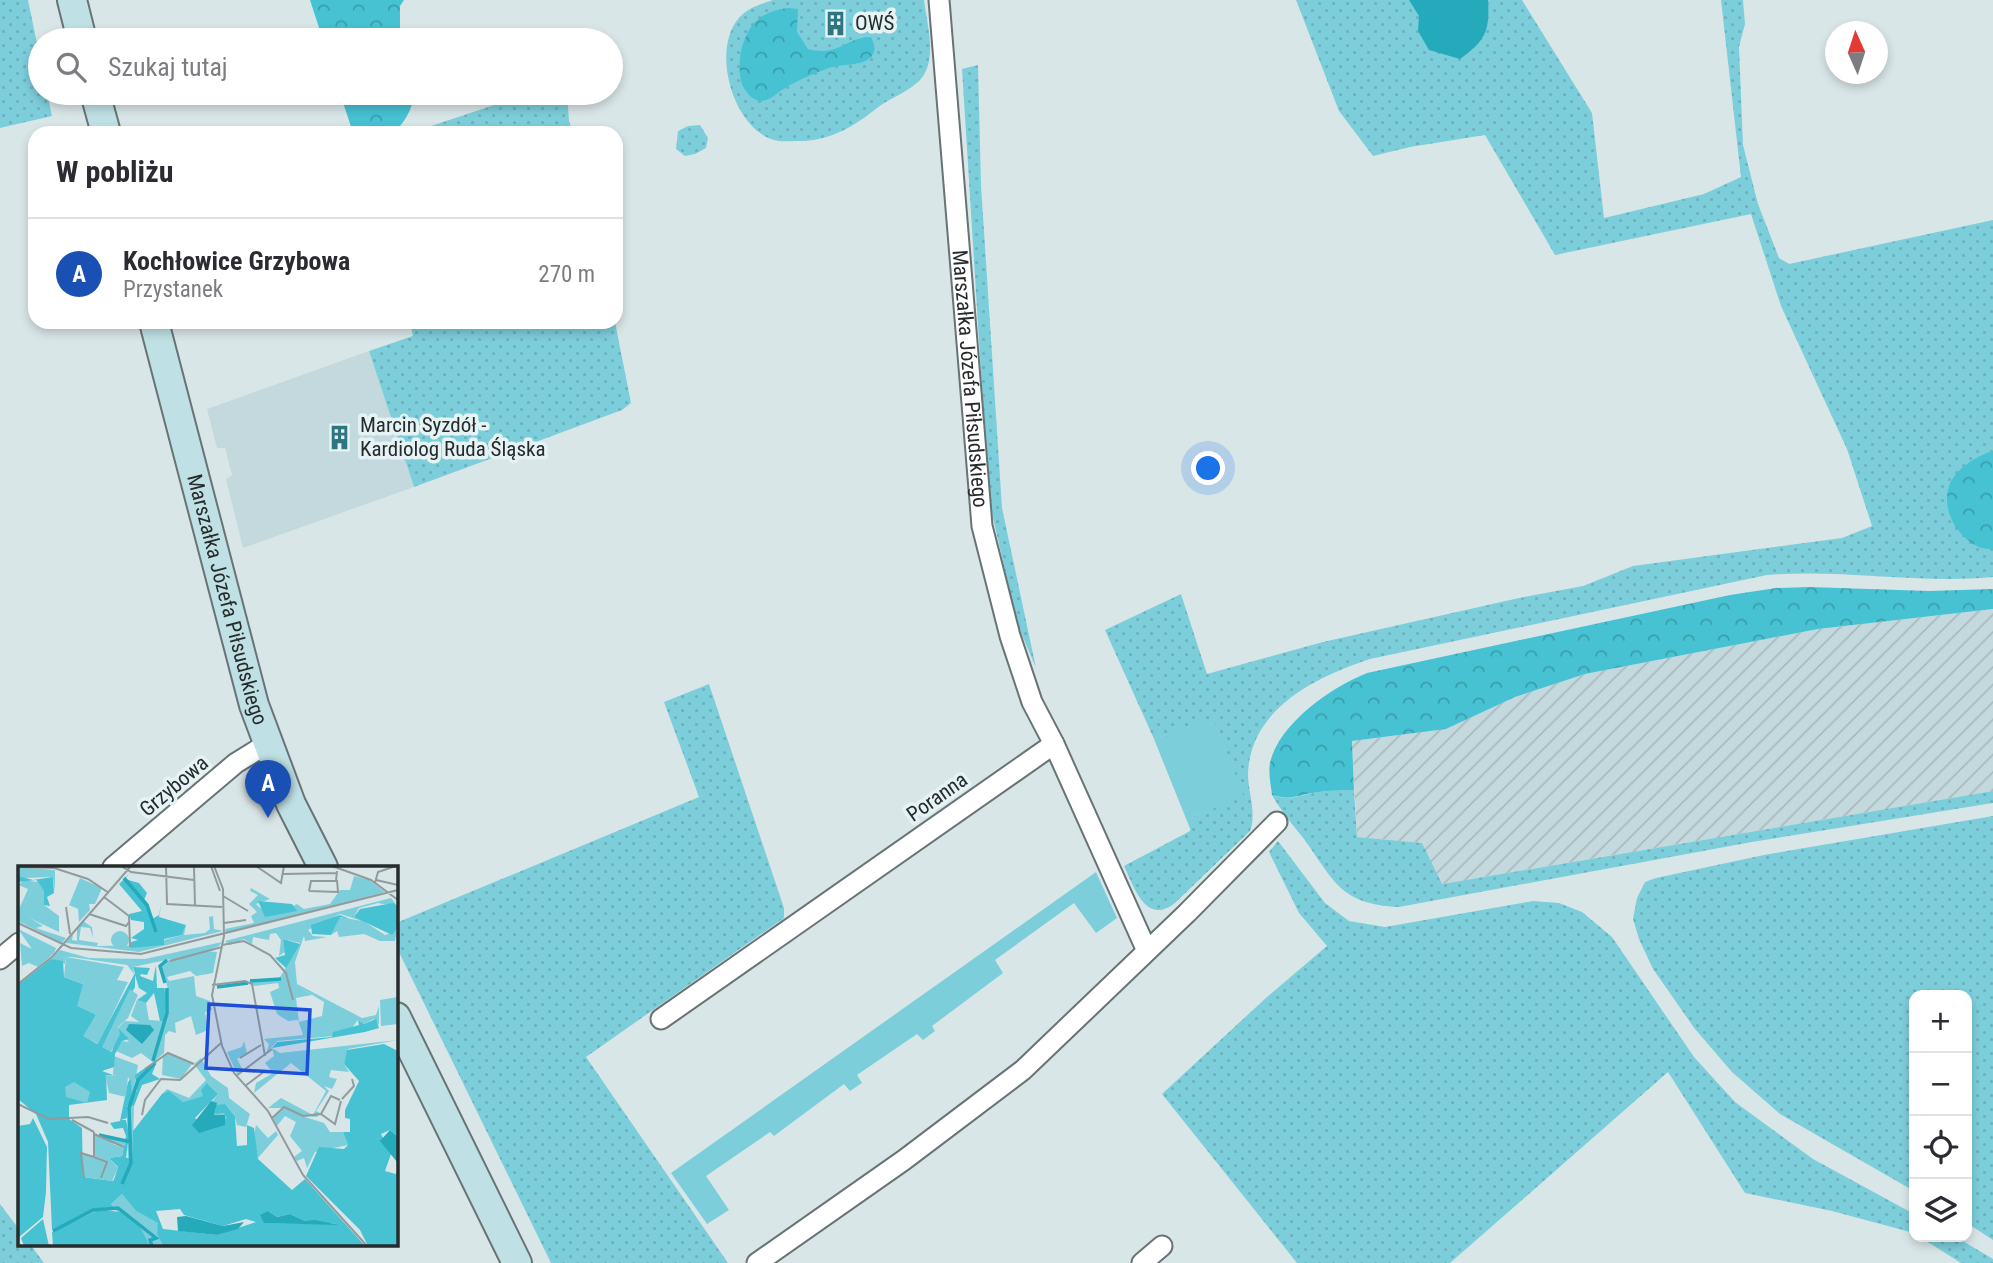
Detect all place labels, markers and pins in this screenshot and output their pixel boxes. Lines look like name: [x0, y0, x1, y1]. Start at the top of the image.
building icon: OWŚ: [821, 9, 849, 37]
place label: OWŚ: [855, 11, 895, 35]
place label: Marcin Syzdół - Kardiolog Ruda Śląska: [360, 413, 546, 461]
building icon: Marcin Syzdół - Kardiolog Ruda Śląska: [326, 423, 354, 451]
pin: A: [245, 760, 291, 818]

